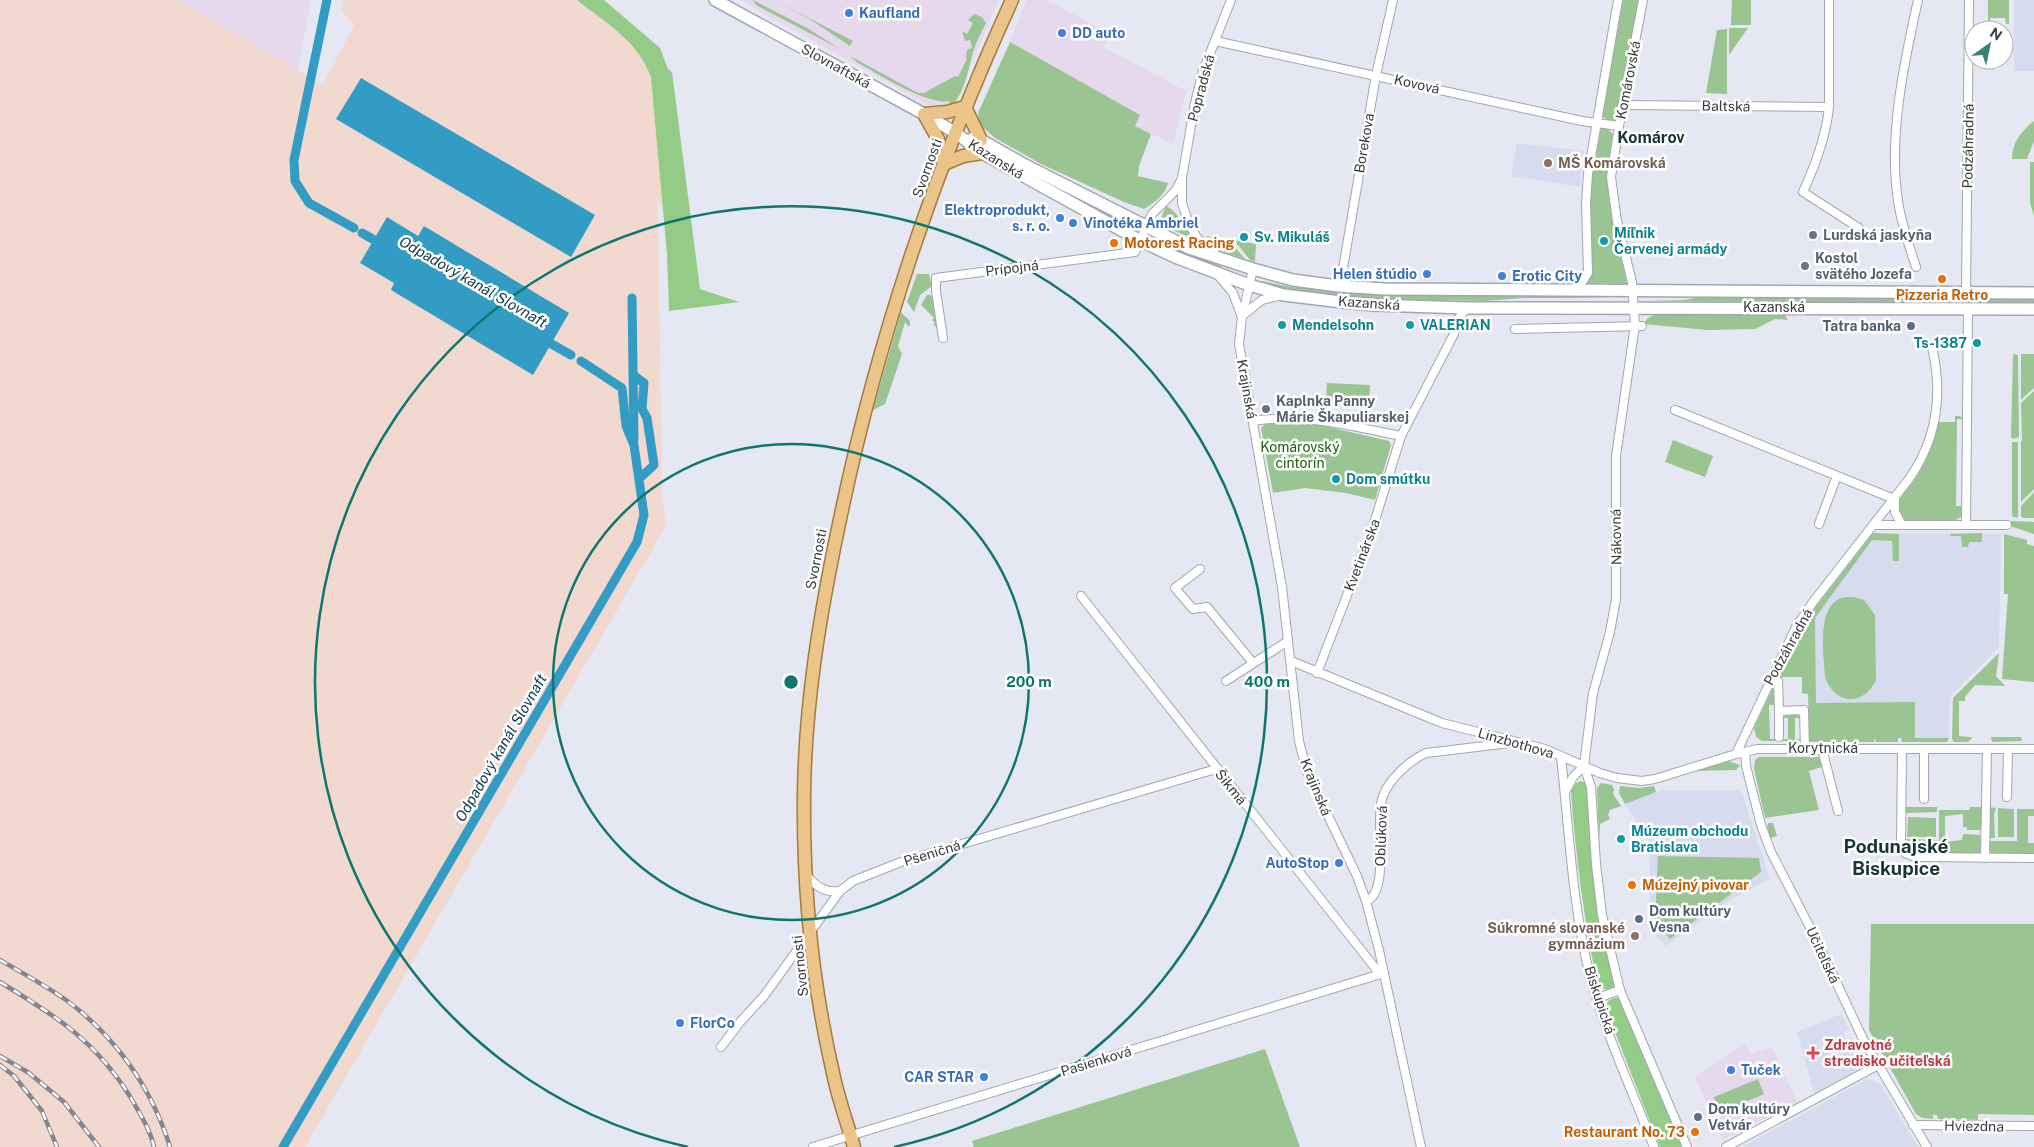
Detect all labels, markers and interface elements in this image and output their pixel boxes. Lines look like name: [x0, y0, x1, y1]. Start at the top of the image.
place label: Kaufland: [859, 5, 920, 21]
marker: Kaufland: [843, 7, 855, 19]
north arrow: [1964, 20, 2014, 70]
text: N: [1987, 24, 2005, 44]
place label: DD auto: [1072, 25, 1125, 41]
marker: DD auto: [1056, 27, 1068, 39]
street label: Komárovská: [1613, 39, 1643, 121]
street label: Slovnaftská: [799, 40, 873, 92]
street label: Popradská: [1184, 53, 1218, 123]
street label: Kovová: [1393, 71, 1441, 97]
street label: Baltská: [1701, 98, 1751, 114]
street label: Podzáhradná: [1959, 103, 1977, 189]
street label: Borekova: [1351, 112, 1377, 174]
district label: Komárov: [1617, 128, 1685, 147]
street label: Svornosti: [909, 136, 945, 200]
street label: Kazanská: [965, 136, 1027, 182]
place label: MŠ Komárovská: [1558, 154, 1666, 171]
marker: MŠ Komárovská: [1542, 157, 1554, 169]
place label: Elektroprodukt, s. r. o.: [944, 202, 1050, 234]
marker: Elektroprodukt, s. r. o.: [1054, 212, 1066, 224]
place label: Vinotéka Ambriel: [1083, 215, 1199, 231]
marker: Vinotéka Ambriel: [1067, 217, 1079, 229]
place label: Míľnik Červenej armády: [1614, 225, 1727, 257]
place label: Lurdská jaskyňa: [1823, 227, 1932, 243]
place label: Sv. Mikuláš: [1254, 229, 1330, 245]
marker: Lurdská jaskyňa: [1807, 229, 1819, 241]
marker: Sv. Mikuláš: [1238, 231, 1250, 243]
water label: Odpadový kanál Slovnaft: [396, 232, 550, 331]
place label: Motorest Racing: [1124, 235, 1234, 251]
marker: Míľnik Červenej armády: [1598, 235, 1610, 247]
marker: Motorest Racing: [1108, 237, 1120, 249]
place label: Kostol svätého Jozefa: [1815, 250, 1912, 282]
street label: Prípojná: [984, 257, 1040, 279]
marker: Kostol svätého Jozefa: [1799, 260, 1811, 272]
place label: Helen štúdio: [1333, 266, 1417, 282]
marker: Helen štúdio: [1421, 268, 1433, 280]
place label: Erotic City: [1512, 268, 1582, 284]
marker: Erotic City: [1496, 270, 1508, 282]
marker: Pizzeria Retro: [1936, 273, 1948, 285]
place label: Pizzeria Retro: [1896, 287, 1988, 303]
street label: Kazanská: [1337, 293, 1401, 313]
street label: Kazanská: [1743, 299, 1805, 315]
place label: Mendelsohn: [1292, 317, 1374, 333]
place label: VALERIAN: [1420, 317, 1491, 333]
place label: Tatra banka: [1823, 318, 1901, 334]
marker: Mendelsohn: [1276, 319, 1288, 331]
marker: VALERIAN: [1404, 319, 1416, 331]
marker: Tatra banka: [1905, 320, 1917, 332]
place label: Ts-1387: [1914, 335, 1967, 351]
marker: Ts-1387: [1971, 337, 1983, 349]
street label: Krajinská: [1234, 358, 1260, 420]
place label: Kaplnka Panny Márie Škapuliarskej: [1276, 393, 1409, 425]
marker: Kaplnka Panny Márie Škapuliarskej: [1260, 403, 1272, 415]
park label: Komárovský cintorín: [1260, 439, 1340, 471]
place label: Dom smútku: [1346, 471, 1430, 487]
marker: Dom smútku: [1330, 473, 1342, 485]
street label: Nákovná: [1608, 509, 1624, 565]
street label: Kvetinárska: [1341, 517, 1383, 593]
street label: Svornosti: [802, 527, 830, 591]
street label: Podzáhradná: [1760, 606, 1816, 688]
water label: Odpadový kanál Slovnaft: [451, 671, 550, 825]
centre of rings: [782, 673, 800, 691]
text: 200 m: [1006, 673, 1052, 690]
text: 400 m: [1244, 673, 1290, 690]
street label: Linzbothova: [1476, 725, 1556, 761]
street label: Korytnická: [1788, 740, 1858, 756]
street label: Krajinská: [1297, 756, 1335, 818]
street label: Šikmá: [1212, 766, 1251, 808]
street label: Oblúková: [1372, 805, 1390, 867]
place label: Múzeum obchodu Bratislava: [1631, 823, 1748, 855]
marker: Múzeum obchodu Bratislava: [1615, 833, 1627, 845]
district label: Podunajské Biskupice: [1844, 835, 1948, 879]
street label: Pšeničná: [902, 837, 962, 869]
place label: AutoStop: [1265, 855, 1329, 871]
marker: AutoStop: [1333, 857, 1345, 869]
place label: Múzejný pivovar: [1642, 877, 1749, 893]
marker: Múzejný pivovar: [1626, 879, 1638, 891]
place label: Dom kultúry Vesna: [1649, 903, 1731, 935]
marker: Dom kultúry Vesna: [1633, 913, 1645, 925]
place label: Súkromné slovanské gymnázium: [1487, 920, 1625, 952]
street label: Učiteľská: [1803, 924, 1843, 986]
marker: Súkromné slovanské gymnázium: [1629, 930, 1641, 942]
street label: Svornosti: [789, 935, 811, 997]
street label: Biskupická: [1581, 964, 1619, 1036]
place label: FlorCo: [690, 1015, 735, 1031]
marker: FlorCo: [674, 1017, 686, 1029]
place label: Zdravotné stredisko učiteľská: [1824, 1037, 1951, 1069]
street label: Pasienková: [1059, 1043, 1133, 1079]
marker: Zdravotné stredisko učiteľská: [1806, 1046, 1820, 1060]
place label: Tuček: [1741, 1062, 1781, 1078]
marker: Tuček: [1725, 1064, 1737, 1076]
place label: CAR STAR: [904, 1069, 974, 1085]
marker: CAR STAR: [978, 1071, 990, 1083]
place label: Dom kultúry Vetvár: [1708, 1101, 1790, 1133]
marker: Dom kultúry Vetvár: [1692, 1111, 1704, 1123]
street label: Hviezdna: [1944, 1117, 2004, 1135]
place label: Restaurant No. 73: [1564, 1124, 1685, 1140]
marker: Restaurant No. 73: [1689, 1126, 1701, 1138]

